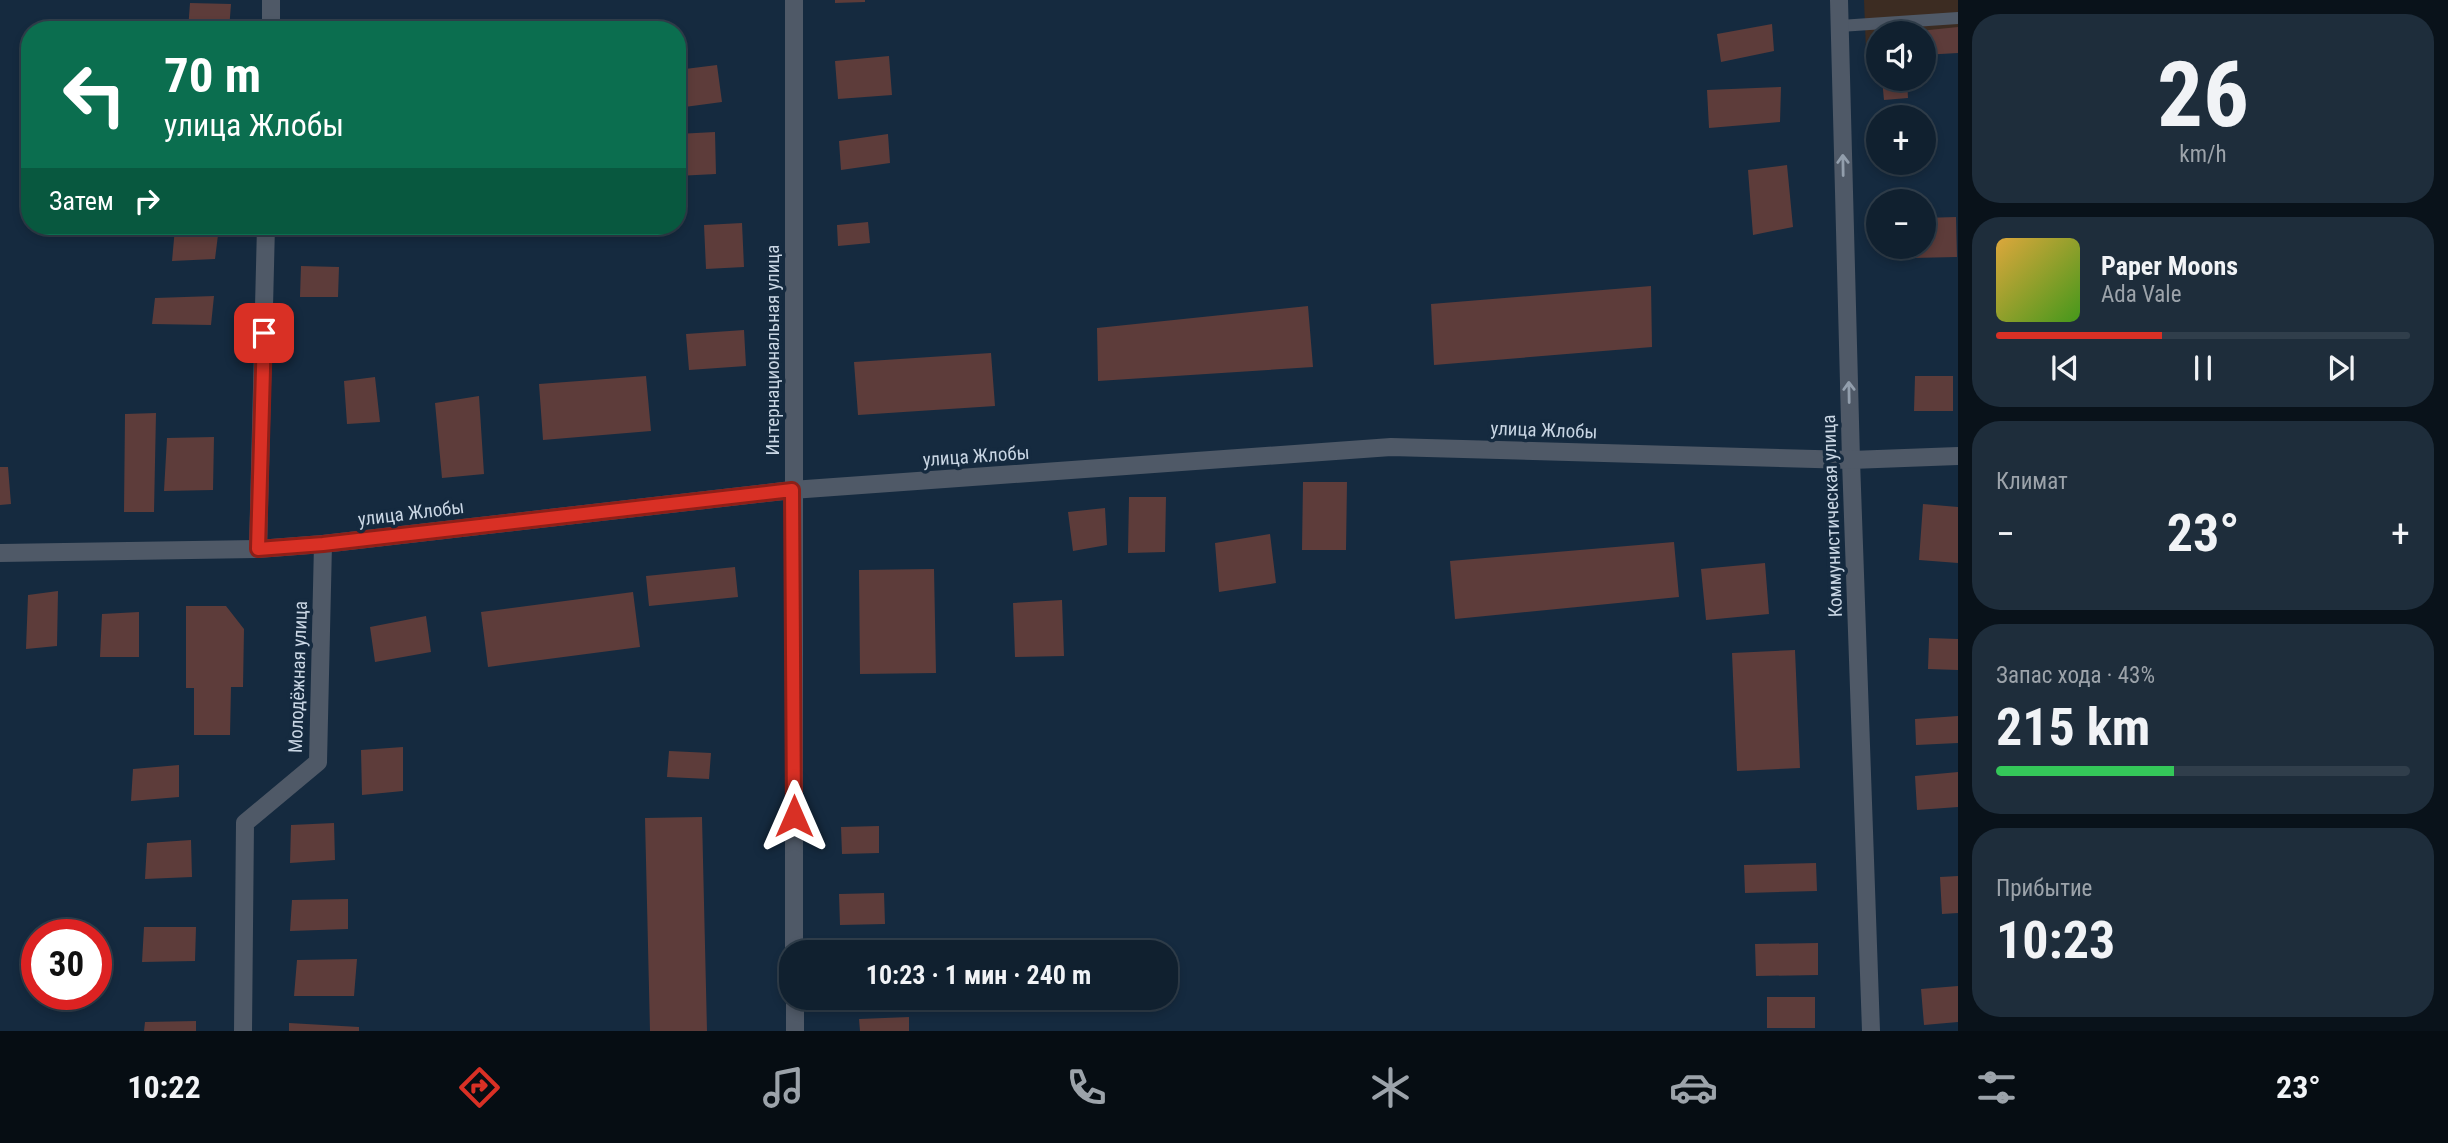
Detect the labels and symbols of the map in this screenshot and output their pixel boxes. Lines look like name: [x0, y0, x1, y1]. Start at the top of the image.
one-way arrow: [1837, 154, 1850, 177]
street label: Интернациональная улица: [761, 245, 784, 455]
pin: [234, 303, 294, 363]
one-way arrow: [1842, 381, 1856, 404]
street label: Коммунистическая улица: [1817, 414, 1847, 618]
street label: улица Жлобы: [1490, 417, 1598, 443]
street label: улица Жлобы: [922, 441, 1030, 471]
street label: улица Жлобы: [357, 495, 465, 531]
street label: Молодёжная улица: [284, 601, 312, 753]
position arrow: [757, 779, 831, 853]
speed limit sign: 30: [21, 919, 112, 1010]

